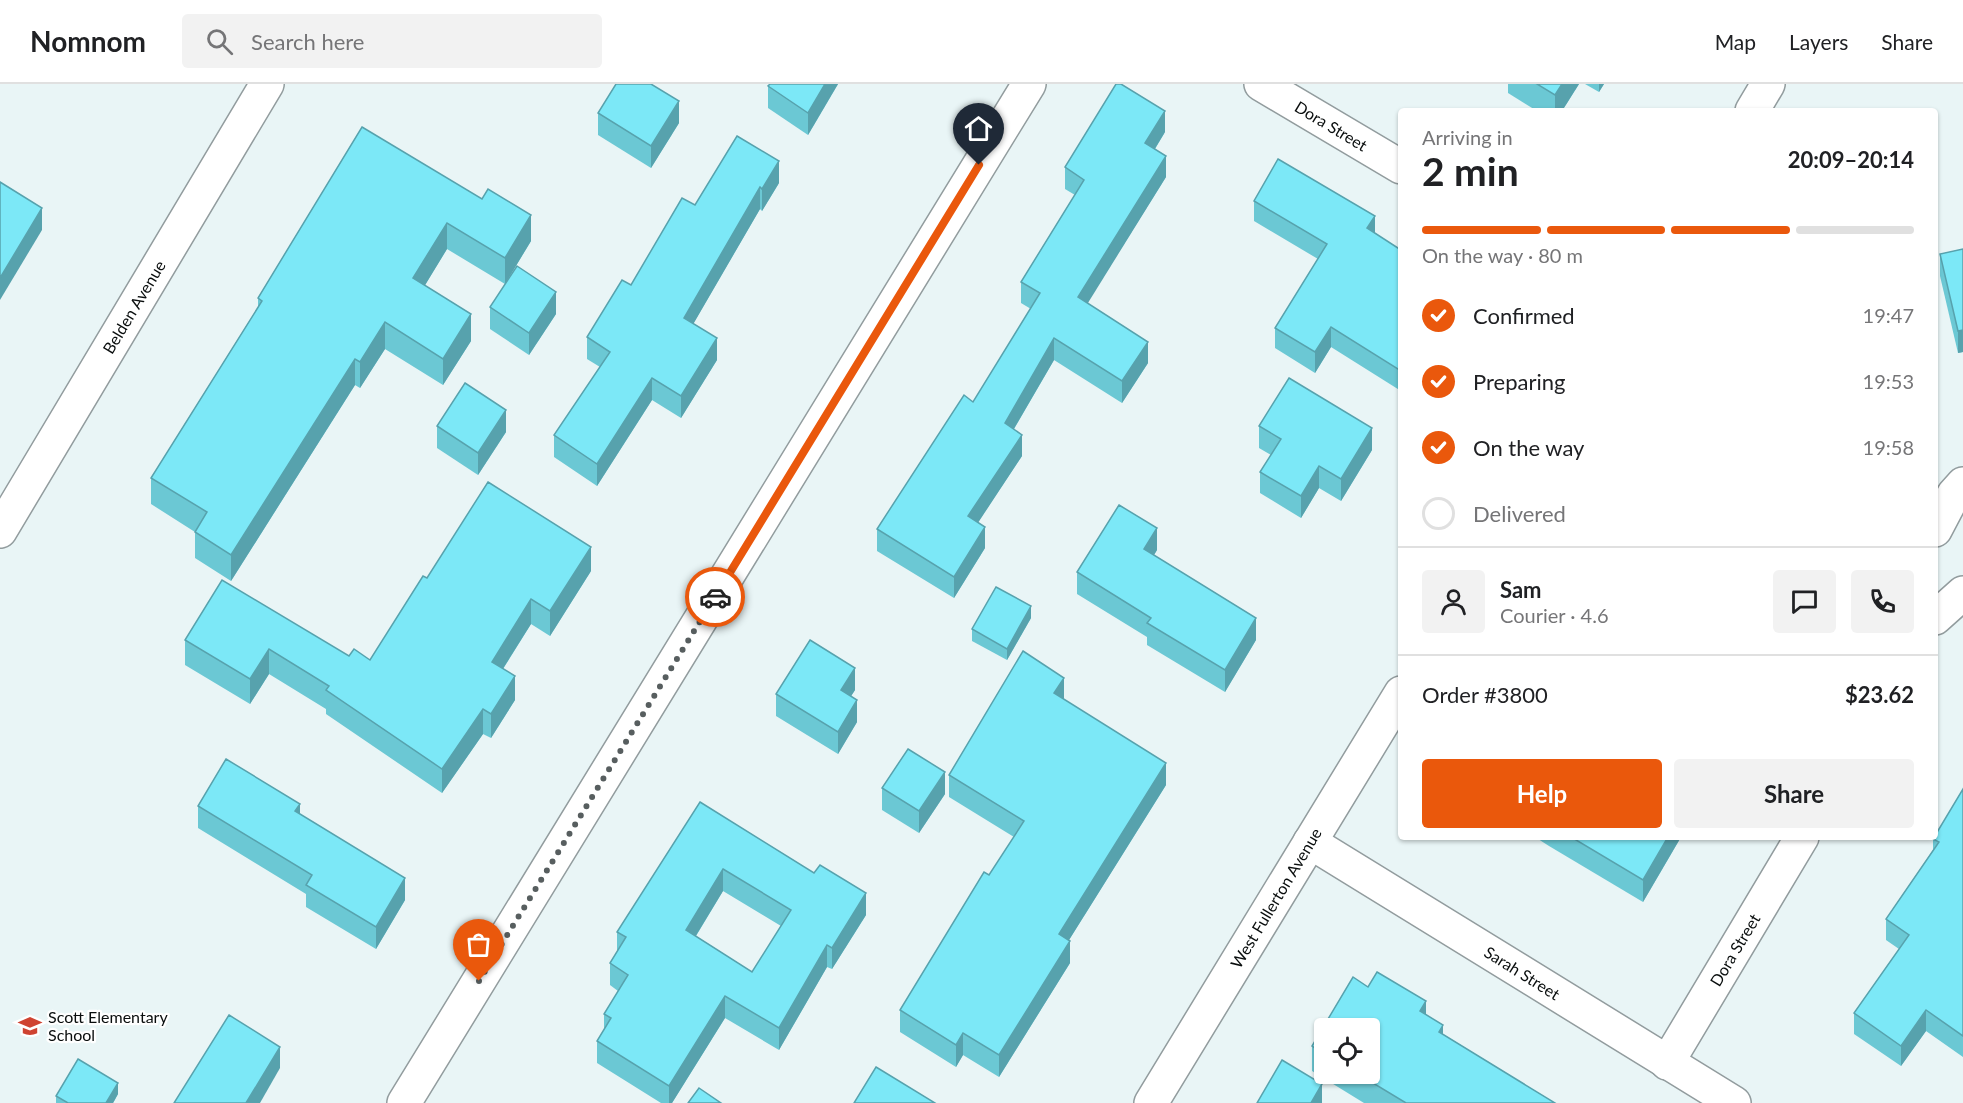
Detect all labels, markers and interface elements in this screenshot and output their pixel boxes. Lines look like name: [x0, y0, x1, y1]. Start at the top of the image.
search box: [182, 14, 602, 68]
text: Nomnom: [30, 24, 146, 58]
icon: search: [203, 25, 236, 58]
text: Search here: [251, 28, 364, 55]
text: Map: [1715, 29, 1756, 54]
text: Layers: [1789, 29, 1848, 54]
text: Share: [1881, 29, 1933, 54]
street label: Dora Street: [1292, 97, 1371, 155]
pin: [953, 103, 1004, 165]
icon: home: [962, 112, 995, 145]
text: Arriving in: [1422, 125, 1513, 149]
text: 20:09–20:14: [1788, 146, 1914, 173]
text: 2 min: [1422, 148, 1519, 194]
text: On the way · 80 m: [1422, 243, 1583, 267]
street label: Belden Avenue: [98, 257, 169, 357]
icon: check: [1422, 299, 1455, 332]
text: Confirmed: [1473, 302, 1575, 329]
text: 19:47: [1863, 303, 1914, 327]
icon: check: [1422, 365, 1455, 398]
text: Preparing: [1473, 368, 1565, 395]
text: 19:53: [1863, 369, 1914, 393]
icon: check: [1422, 431, 1455, 464]
text: On the way: [1473, 434, 1584, 461]
text: 19:58: [1863, 435, 1914, 459]
text: Delivered: [1473, 500, 1566, 527]
courier: [685, 567, 745, 627]
button: person: [1422, 570, 1485, 633]
button: chat: [1773, 570, 1836, 633]
button: phone: [1851, 570, 1914, 633]
text: Sam: [1500, 576, 1542, 603]
icon: car: [699, 581, 732, 614]
text: Courier · 4.6: [1500, 603, 1609, 627]
text: Order #3800: [1422, 681, 1548, 708]
text: $23.62: [1845, 681, 1914, 708]
button: Help: [1422, 759, 1662, 828]
button: Share: [1674, 759, 1914, 828]
street label: West Fullerton Avenue: [1226, 824, 1325, 971]
street label: Dora Street: [1706, 910, 1764, 989]
pin: [453, 919, 504, 981]
icon: bag: [462, 928, 495, 961]
street label: Sarah Street: [1481, 942, 1564, 1003]
place label: Scott Elementary School: [48, 1007, 168, 1044]
school or university icon: Scott Elementary School: [17, 1013, 43, 1039]
map controls: [1314, 1018, 1380, 1084]
button: locate: [1314, 1018, 1380, 1084]

